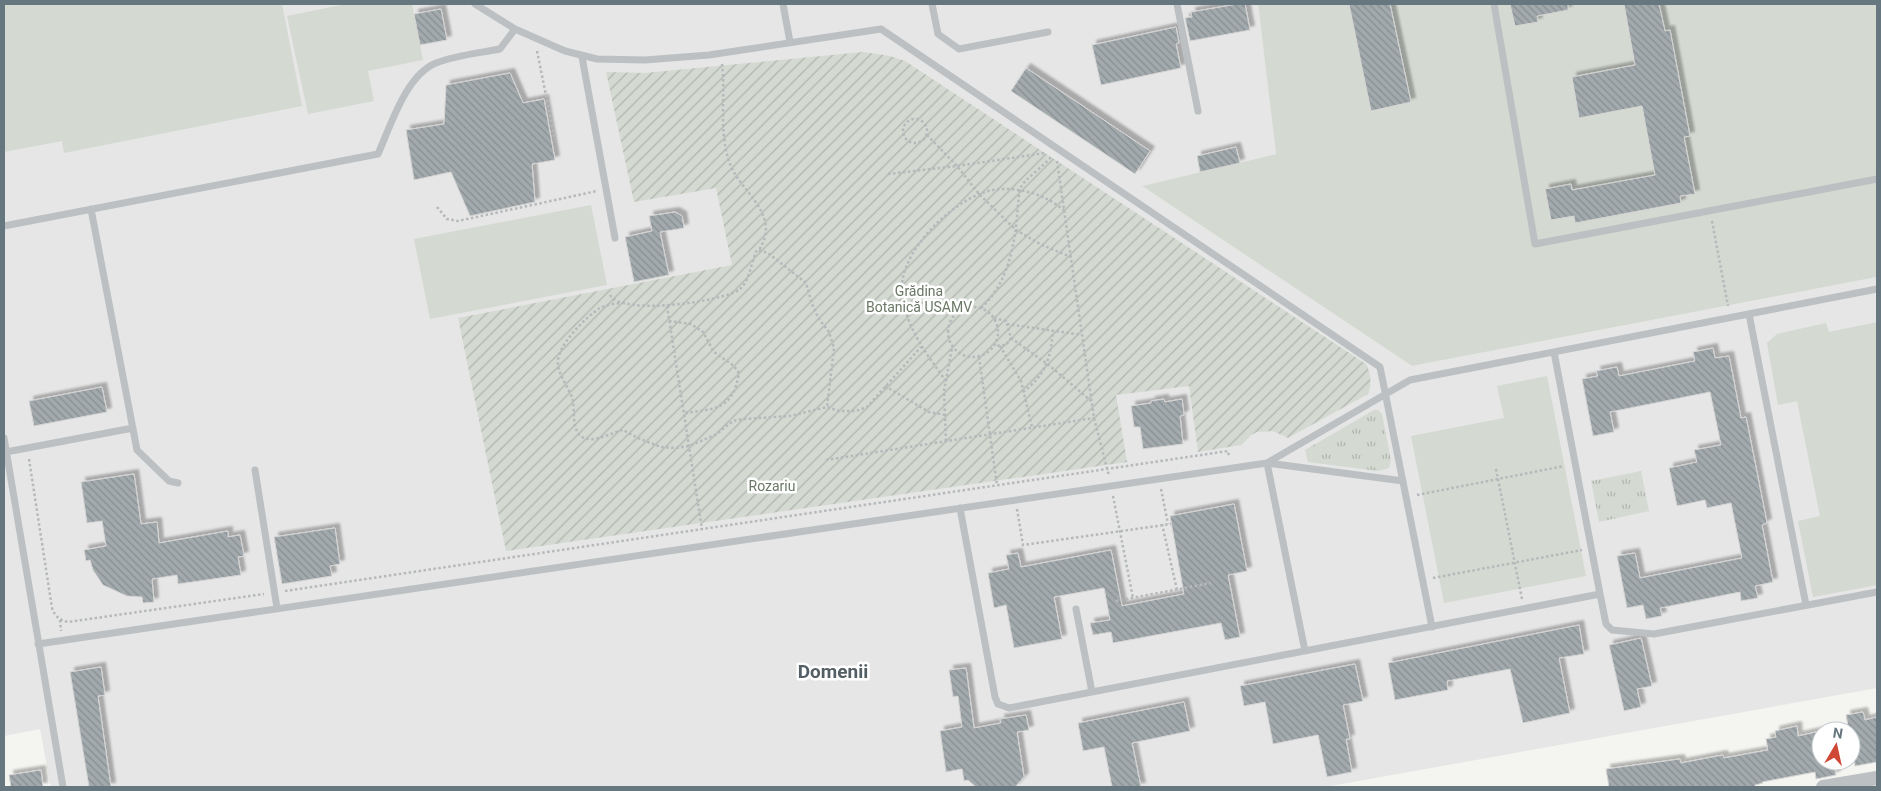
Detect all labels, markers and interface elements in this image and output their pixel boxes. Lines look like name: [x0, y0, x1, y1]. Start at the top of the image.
park label: Grădina Botanică USAMV: [866, 283, 972, 315]
park label: Rozariu: [749, 478, 795, 494]
district label: Domenii: [798, 660, 868, 683]
north arrow: [1811, 721, 1861, 771]
text: N: [1832, 724, 1844, 742]

